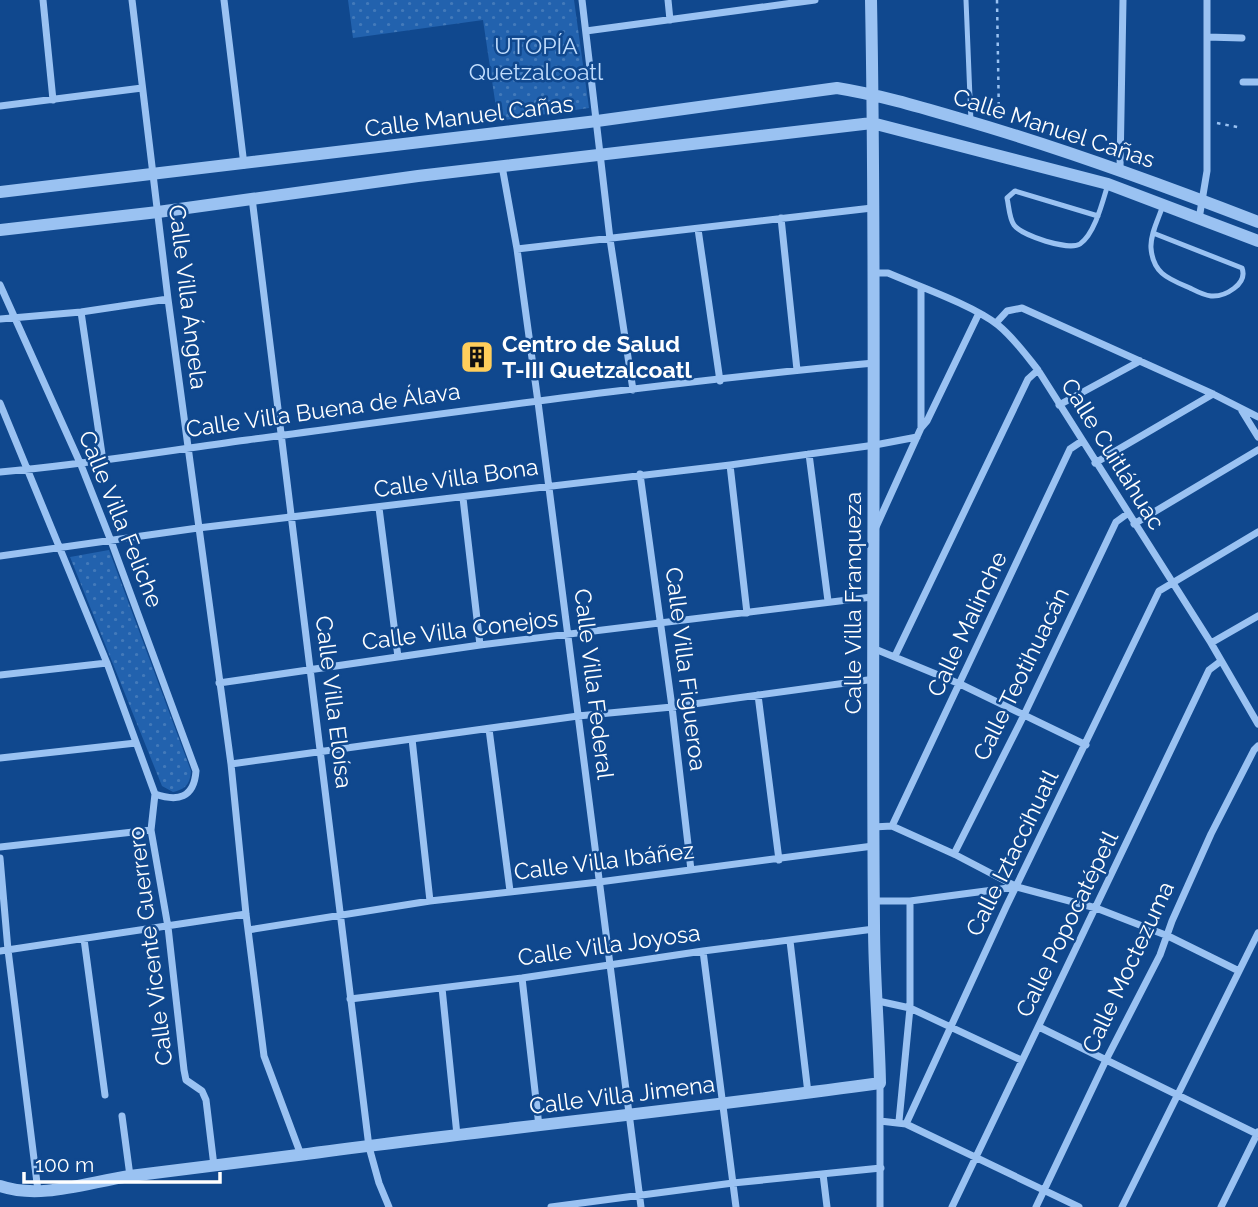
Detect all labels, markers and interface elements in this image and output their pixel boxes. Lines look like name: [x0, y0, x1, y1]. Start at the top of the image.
park label: UTOPÍA Quetzalcoatl: [469, 32, 604, 85]
street label: Calle Manuel Cañas: [950, 82, 1158, 173]
street label: Calle Manuel Cañas: [363, 89, 575, 142]
street label: Calle Villa Ángela: [164, 203, 213, 391]
place label: Centro de Salud T-III Quetzalcoatl: [502, 330, 692, 383]
building icon: Centro de Salud T-III Quetzalcoatl: [458, 338, 496, 376]
street label: Calle Cuitláhuac: [1056, 373, 1171, 534]
street label: Calle Villa Buena de Álava: [184, 377, 462, 442]
street label: Calle Villa Feliche: [74, 427, 169, 611]
street label: Calle Villa Bona: [372, 453, 540, 502]
street label: Calle Villa Franqueza: [839, 492, 866, 714]
street label: Calle Malinche: [921, 547, 1012, 701]
street label: Calle Villa Figueroa: [661, 566, 712, 772]
street label: Calle Teotihuacán: [967, 583, 1074, 765]
street label: Calle Villa Federal: [569, 587, 620, 782]
street label: Calle Villa Conejos: [360, 604, 559, 655]
street label: Calle Villa Eloísa: [311, 614, 358, 790]
street label: Calle Iztaccíhuatl: [960, 765, 1064, 940]
street label: Calle Vicente Guerrero: [121, 825, 178, 1067]
street label: Calle Popocatépetl: [1010, 826, 1124, 1021]
street label: Calle Villa Ibáñez: [512, 836, 696, 885]
street label: Calle Moctezuma: [1076, 877, 1179, 1057]
street label: Calle Villa Joyosa: [516, 918, 702, 971]
street label: Calle Villa Jimena: [527, 1070, 716, 1119]
scale bar: [24, 1140, 220, 1184]
text: 100 m: [35, 1152, 94, 1177]

